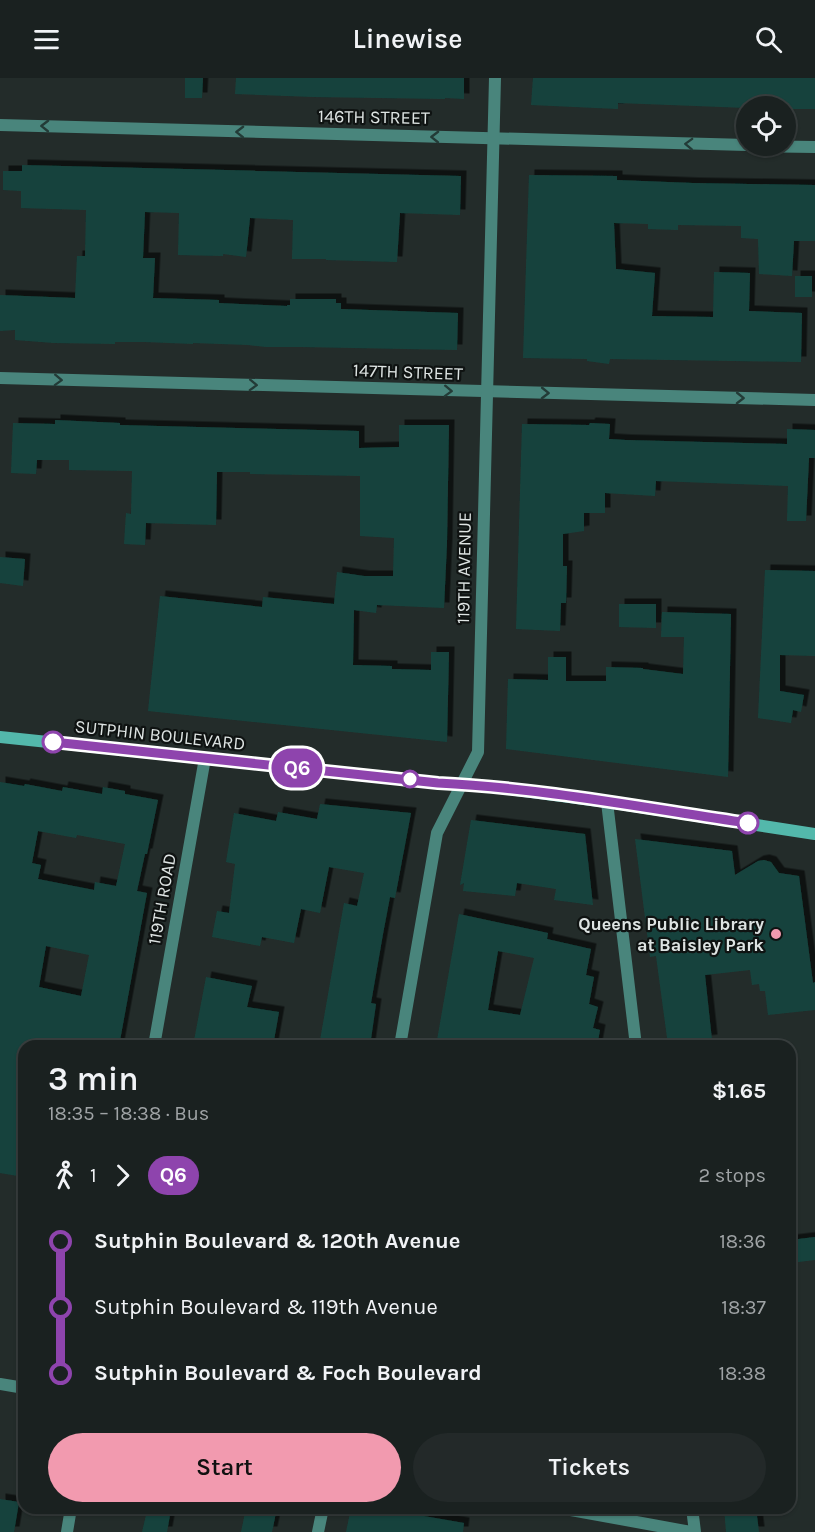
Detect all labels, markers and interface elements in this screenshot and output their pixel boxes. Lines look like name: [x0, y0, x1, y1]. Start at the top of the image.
icon: menu: [30, 23, 63, 56]
text: Linewise: [353, 23, 462, 55]
icon: search: [752, 23, 785, 56]
map controls: [736, 96, 796, 156]
button: locate: [736, 96, 796, 156]
street label: 146TH STREET: [318, 105, 430, 129]
one-way arrow: [41, 120, 50, 133]
one-way arrow: [236, 125, 245, 138]
one-way arrow: [431, 130, 440, 143]
one-way arrow: [684, 137, 693, 150]
street label: 147TH STREET: [353, 359, 463, 385]
one-way arrow: [54, 374, 63, 386]
one-way arrow: [249, 379, 258, 392]
one-way arrow: [444, 384, 453, 397]
one-way arrow: [540, 387, 549, 399]
one-way arrow: [735, 392, 744, 404]
street label: 119TH AVENUE: [452, 512, 476, 624]
street label: SUTPHIN BOULEVARD: [74, 715, 246, 755]
unlabelled marker: [42, 731, 64, 753]
line badge: Q6: [270, 748, 324, 788]
text: Q6: [283, 756, 311, 780]
unlabelled marker: [401, 770, 419, 788]
unlabelled marker: [737, 812, 759, 834]
street label: 119TH ROAD: [143, 852, 181, 946]
place label: Queens Public Library at Baisley Park: [578, 913, 764, 956]
marker: Queens Public Library at Baisley Park: [769, 927, 783, 941]
text: 3 min: [48, 1060, 139, 1098]
text: $1.65: [712, 1078, 766, 1104]
text: 18:35 – 18:38 · Bus: [48, 1102, 209, 1125]
icon: walk: [48, 1159, 81, 1192]
icon: forward: [106, 1159, 139, 1192]
text: Q6: [160, 1163, 187, 1187]
text: 1: [90, 1164, 97, 1187]
text: 2 stops: [699, 1164, 766, 1187]
text: Sutphin Boulevard & 120th Avenue: [94, 1228, 460, 1254]
text: 18:36: [719, 1230, 766, 1253]
text: Sutphin Boulevard & 119th Avenue: [94, 1294, 438, 1320]
text: 18:37: [721, 1296, 766, 1319]
text: Sutphin Boulevard & Foch Boulevard: [94, 1360, 482, 1386]
text: 18:38: [718, 1362, 766, 1385]
button: Start: [48, 1433, 401, 1502]
button: Tickets: [413, 1433, 766, 1502]

